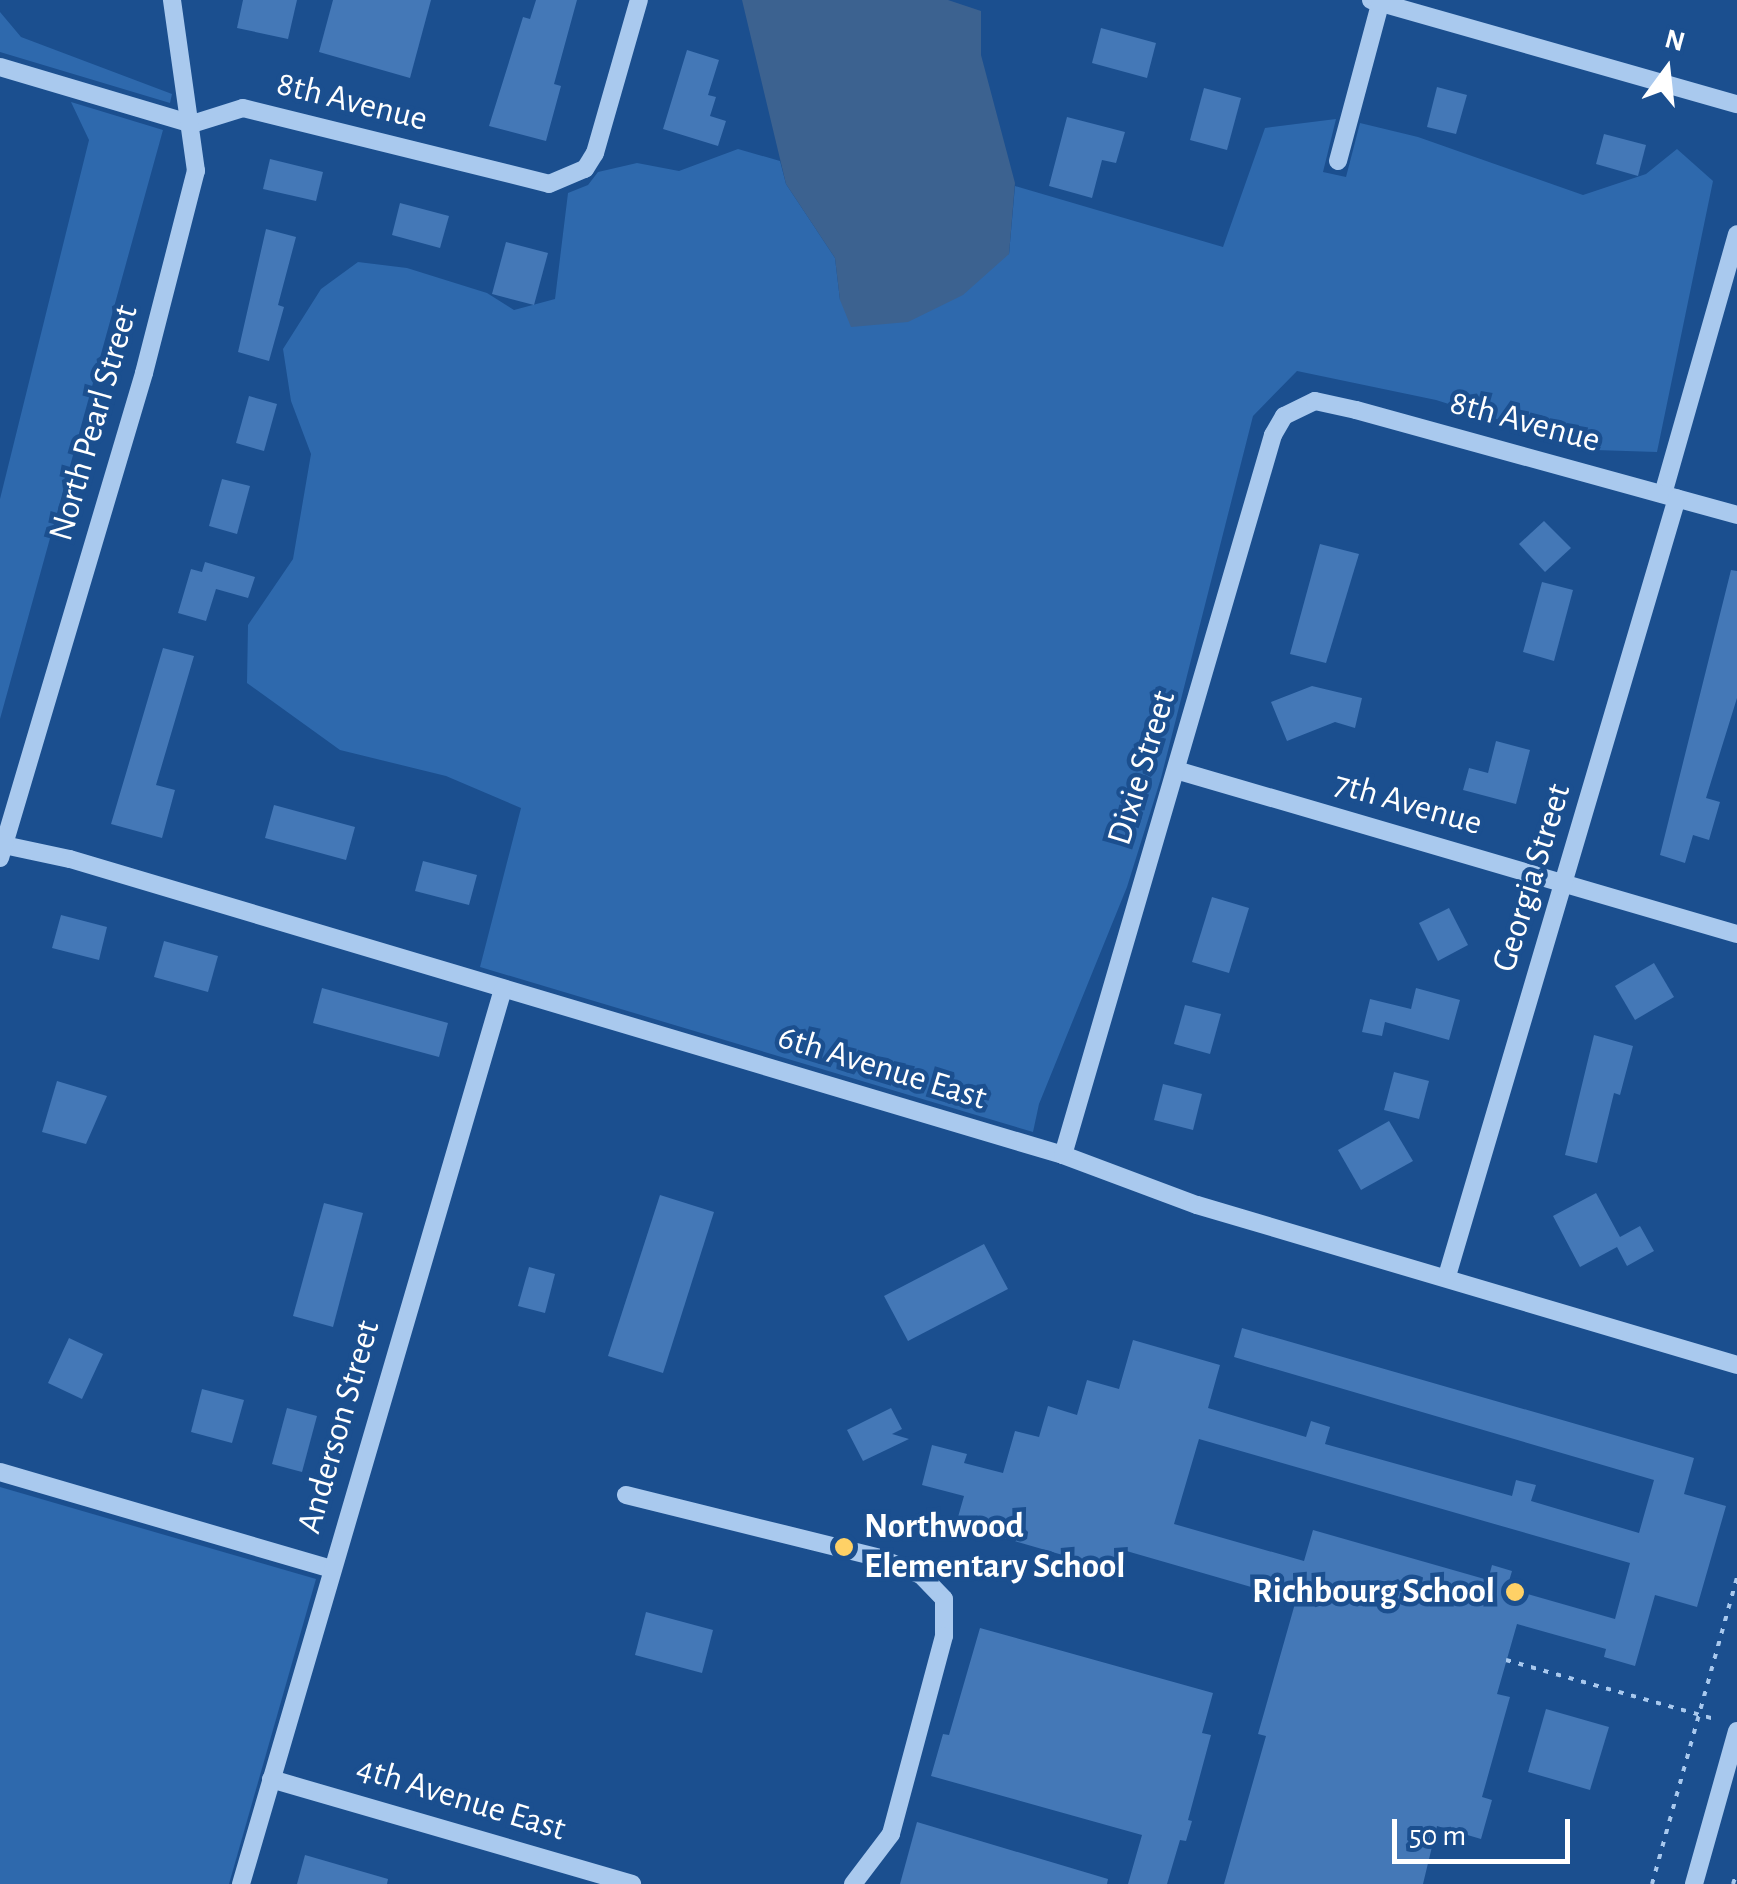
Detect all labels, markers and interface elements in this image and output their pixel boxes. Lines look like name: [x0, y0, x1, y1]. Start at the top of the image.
north arrow: [1617, 20, 1717, 120]
text: N: [1662, 25, 1688, 57]
street label: 8th Avenue: [272, 63, 432, 141]
street label: North Pearl Street: [40, 300, 148, 546]
street label: 8th Avenue: [1445, 382, 1605, 462]
street label: Dixie Street: [1099, 686, 1185, 850]
street label: 7th Avenue: [1329, 763, 1487, 845]
street label: Georgia Street: [1483, 779, 1581, 977]
street label: 6th Avenue East: [773, 1016, 991, 1120]
street label: Anderson Street: [289, 1316, 389, 1538]
place label: Northwood Elementary School: [864, 1506, 1126, 1588]
marker: Northwood Elementary School: [833, 1536, 855, 1558]
place label: Richbourg School: [1252, 1571, 1495, 1613]
marker: Richbourg School: [1504, 1581, 1526, 1603]
street label: 4th Avenue East: [351, 1747, 571, 1851]
scale bar: [1397, 1799, 1574, 1861]
text: 50 m: [1409, 1821, 1466, 1851]

